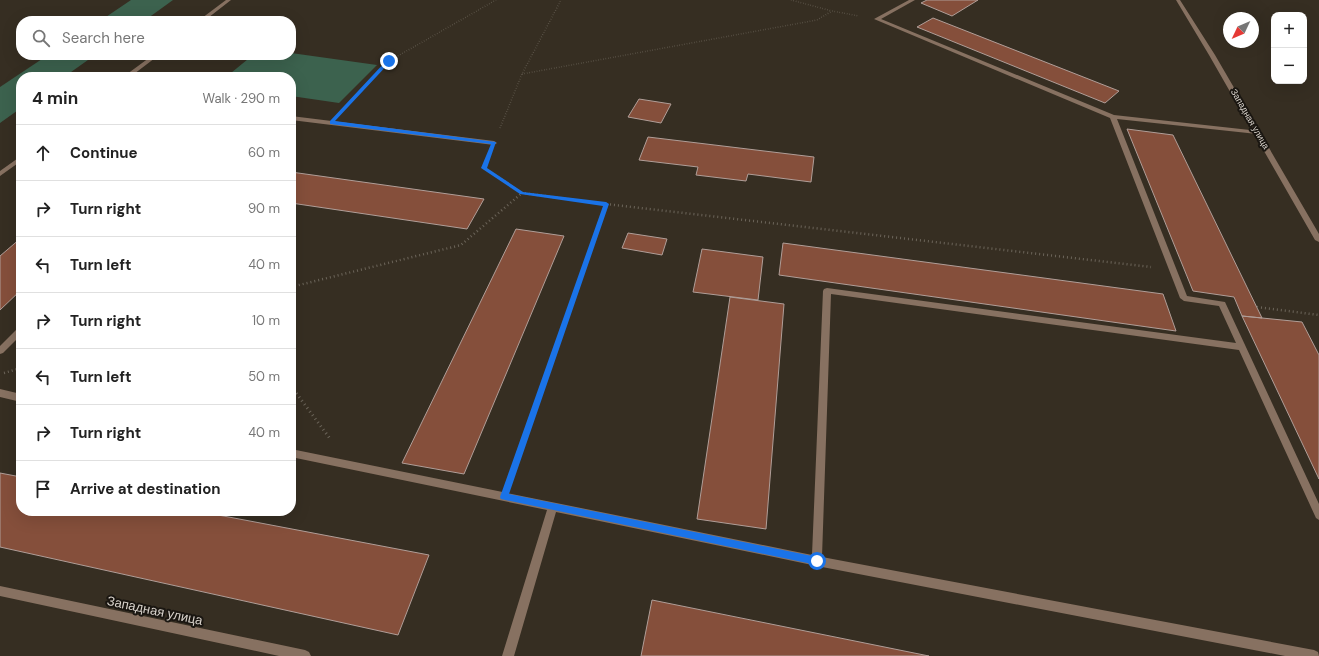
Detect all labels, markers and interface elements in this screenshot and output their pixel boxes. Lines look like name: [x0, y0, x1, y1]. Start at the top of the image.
north arrow: [1223, 12, 1259, 48]
map controls: [1271, 12, 1307, 84]
button: +: [1271, 12, 1307, 48]
search box: [16, 16, 296, 60]
icon: search: [30, 27, 52, 49]
text: Search here: [62, 28, 145, 48]
button: −: [1271, 48, 1307, 84]
route end: [380, 52, 398, 70]
text: 4 min: [32, 87, 78, 109]
street label: Западная улица: [1228, 87, 1272, 151]
text: Walk · 290 m: [203, 90, 280, 107]
icon: ahead: [32, 142, 54, 164]
text: Continue: [70, 143, 138, 163]
text: 60 m: [248, 144, 280, 161]
icon: right: [32, 198, 54, 220]
text: Turn right: [70, 199, 141, 219]
text: 90 m: [248, 200, 280, 217]
icon: left: [32, 254, 54, 276]
text: Turn left: [70, 255, 131, 275]
text: 40 m: [248, 256, 280, 273]
icon: right: [32, 310, 54, 332]
text: Turn right: [70, 311, 141, 331]
text: 10 m: [252, 312, 280, 329]
icon: left: [32, 366, 54, 388]
text: Turn left: [70, 367, 131, 387]
text: 50 m: [248, 368, 280, 385]
icon: right: [32, 422, 54, 444]
text: Turn right: [70, 423, 141, 443]
text: 40 m: [248, 424, 280, 441]
icon: arrive: [32, 478, 54, 500]
text: Arrive at destination: [70, 479, 221, 499]
route start: [808, 552, 826, 570]
street label: Западная улица: [105, 592, 205, 629]

